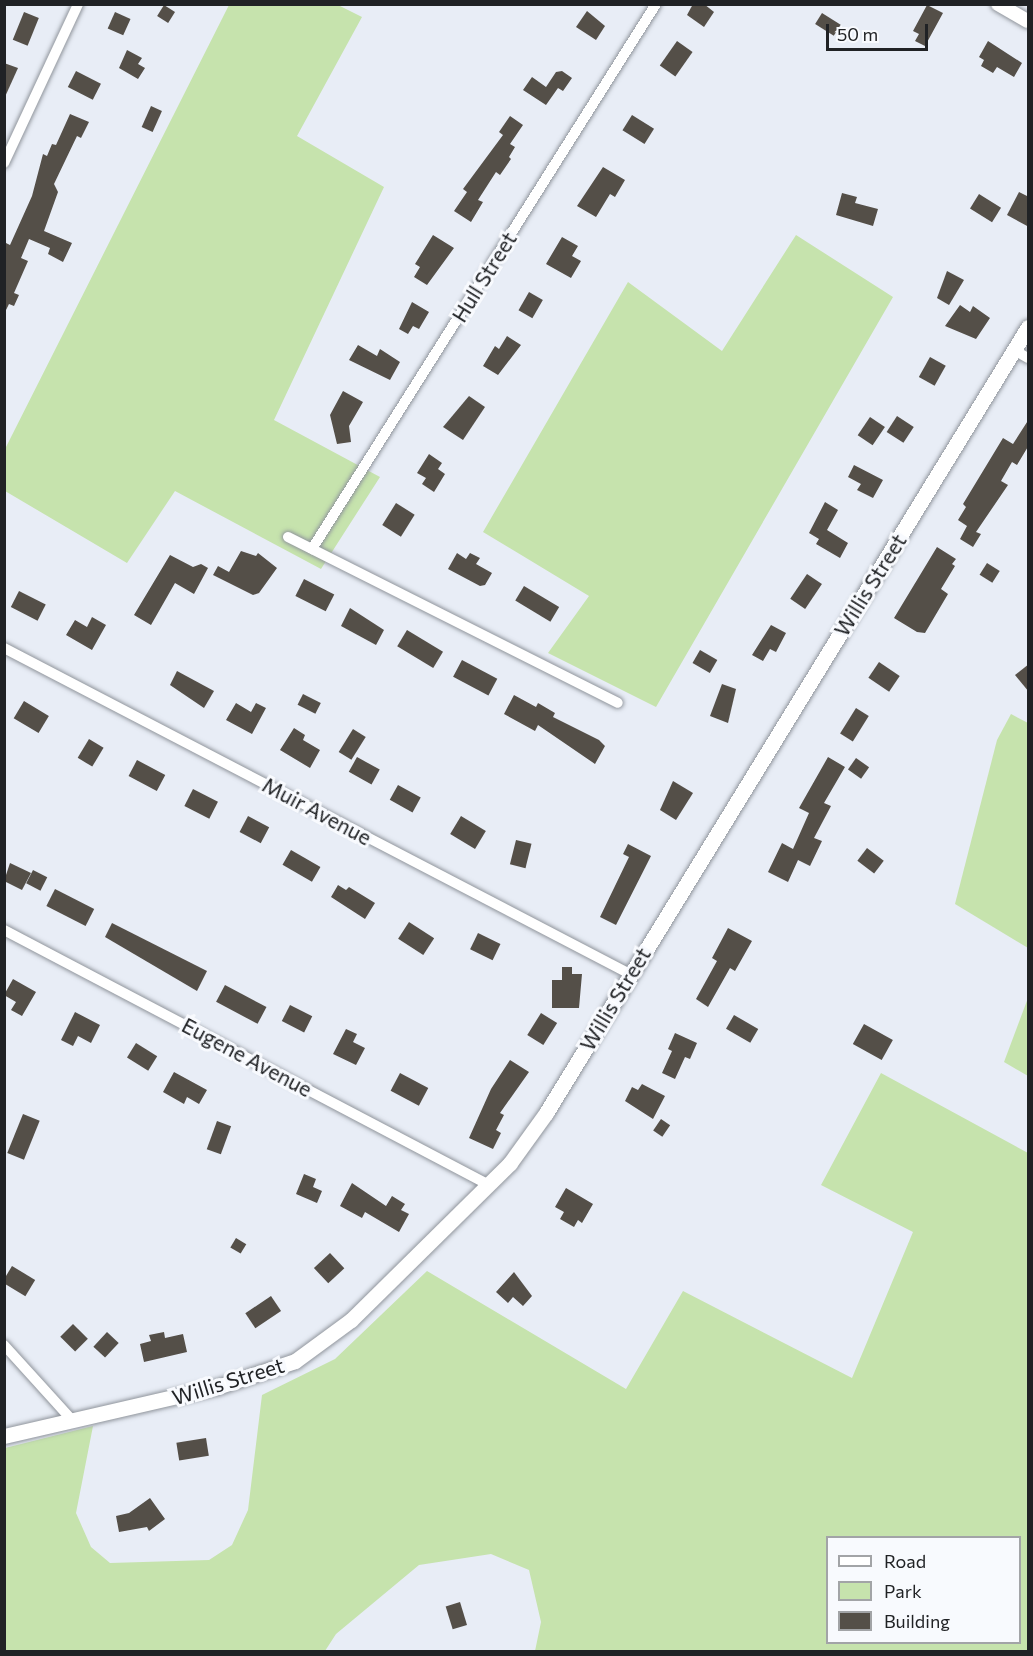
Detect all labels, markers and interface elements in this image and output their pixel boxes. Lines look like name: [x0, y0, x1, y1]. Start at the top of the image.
scale bar: [829, 12, 931, 50]
text: 50 m: [837, 23, 878, 45]
street label: Hull Street: [446, 227, 522, 327]
street label: Willis Street: [829, 529, 911, 641]
street label: Muir Avenue: [258, 772, 376, 850]
street label: Willis Street: [574, 943, 656, 1055]
street label: Eugene Avenue: [178, 1012, 316, 1102]
street label: Willis Street: [169, 1352, 287, 1410]
legend: [826, 1536, 1021, 1644]
text: Road: [884, 1550, 926, 1572]
text: Park: [884, 1580, 922, 1602]
text: Building: [884, 1610, 950, 1632]

